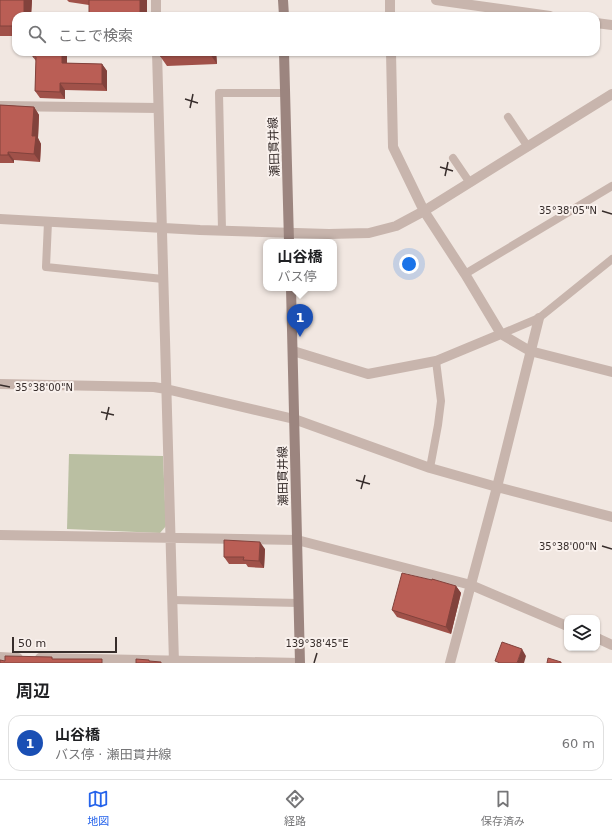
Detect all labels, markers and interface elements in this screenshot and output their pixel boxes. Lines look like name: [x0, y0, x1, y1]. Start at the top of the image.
search box: [12, 12, 600, 56]
icon: search: [26, 23, 48, 45]
text: ここで検索: [58, 27, 133, 45]
street label: 瀬田貫井線: [266, 117, 282, 177]
text: 35°38'05"N: [539, 205, 597, 216]
popup: [263, 239, 337, 291]
text: 山谷橋: [277, 248, 323, 266]
your location: [399, 254, 419, 274]
text: バス停: [277, 269, 317, 284]
pin: 1: [287, 304, 313, 337]
text: 35°38'00"N: [15, 382, 73, 393]
street label: 瀬田貫井線: [275, 446, 291, 506]
text: 35°38'00"N: [539, 541, 597, 552]
map controls: [564, 615, 600, 651]
button: layers: [564, 615, 600, 651]
scale bar: [12, 635, 117, 654]
text: 50 m: [18, 637, 46, 650]
text: 139°38'45"E: [285, 638, 349, 649]
text: 周辺: [16, 681, 50, 701]
text: 山谷橋: [55, 726, 100, 744]
text: 1: [25, 736, 35, 751]
text: 60 m: [562, 736, 595, 751]
text: バス停 · 瀬田貫井線: [55, 747, 171, 762]
tab: 地図: [87, 788, 109, 828]
tab: 経路: [284, 788, 306, 828]
tab: 保存済み: [481, 788, 525, 828]

